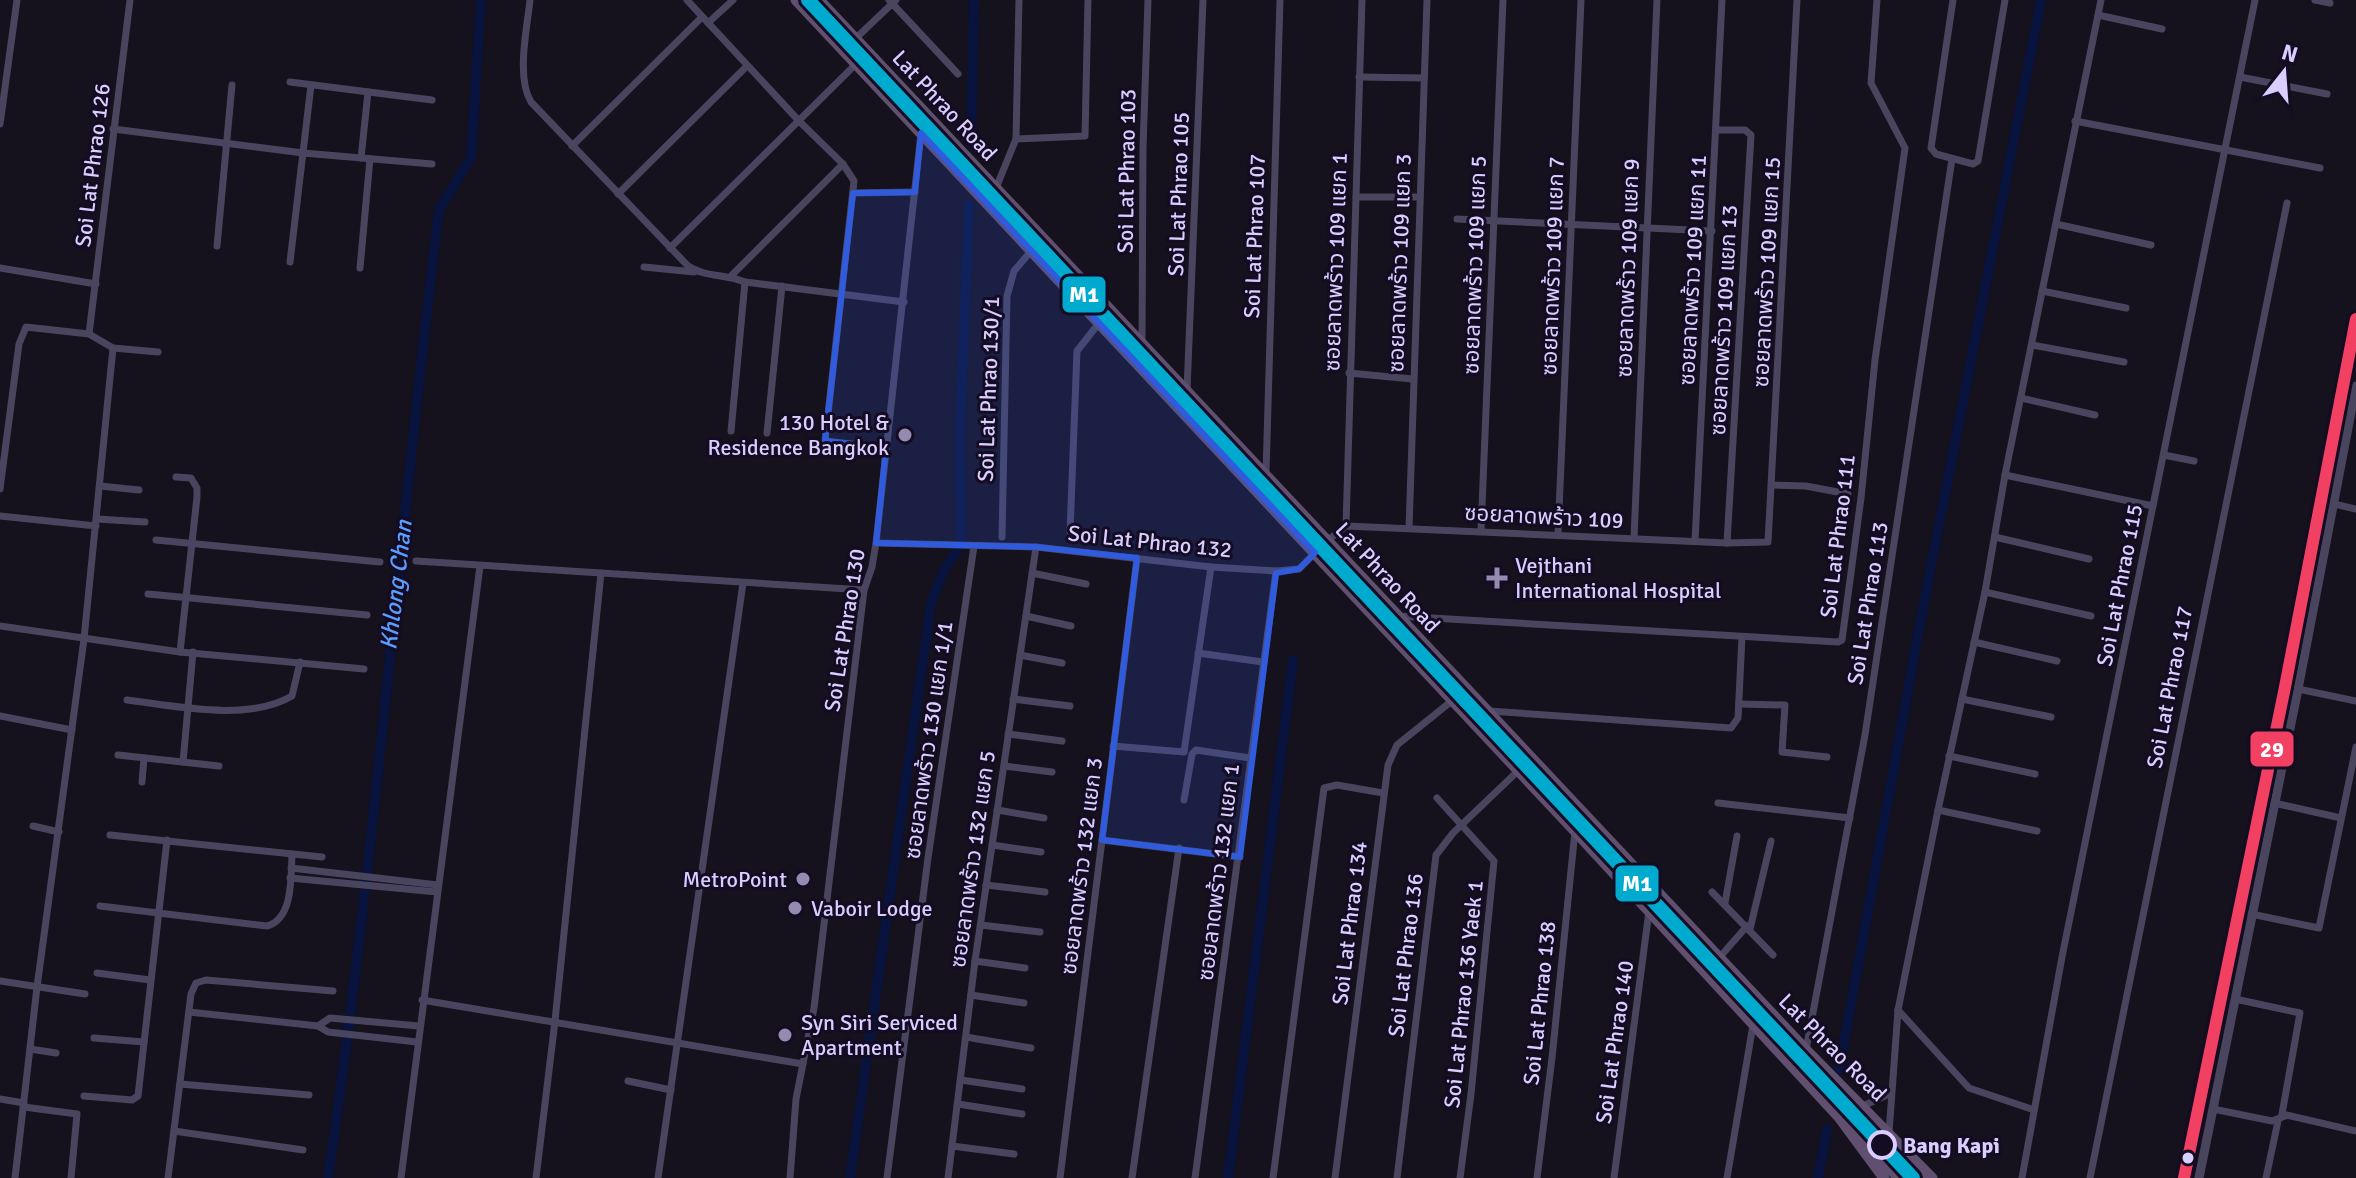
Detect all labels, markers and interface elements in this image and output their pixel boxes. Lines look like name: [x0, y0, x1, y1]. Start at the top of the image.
north arrow: [2244, 32, 2324, 112]
text: N: [2278, 38, 2301, 69]
street label: Lat Phrao Road: [886, 44, 1003, 166]
street label: Soi Lat Phrao 126: [69, 82, 116, 248]
street label: Soi Lat Phrao 103: [1112, 88, 1141, 254]
street label: Soi Lat Phrao 105: [1162, 111, 1195, 277]
street label: ซอยลาดพร้าว 109 แยก 1: [1318, 152, 1353, 372]
street label: Soi Lat Phrao 107: [1238, 153, 1271, 319]
street label: ซอยลาดพร้าว 109 แยก 3: [1382, 153, 1417, 373]
street label: ซอยลาดพร้าว 109 แยก 11: [1673, 154, 1712, 386]
street label: ซอยลาดพร้าว 109 แยก 5: [1457, 155, 1492, 375]
street label: ซอยลาดพร้าว 109 แยก 7: [1535, 156, 1570, 376]
street label: ซอยลาดพร้าว 109 แยก 15: [1747, 156, 1786, 388]
street label: ซอยลาดพร้าว 109 แยก 9: [1610, 158, 1645, 378]
street label: ซอยลาดพร้าว 109 แยก 13: [1704, 204, 1743, 436]
line badge: M1: [1061, 275, 1107, 314]
text: M1: [1069, 281, 1099, 308]
street label: Soi Lat Phrao 130/1: [972, 296, 1005, 482]
place label: 130 Hotel & Residence Bangkok: [708, 409, 889, 461]
marker: 130 Hotel & Residence Bangkok: [896, 426, 914, 444]
street label: Soi Lat Phrao 111: [1814, 453, 1861, 619]
street label: ซอยลาดพร้าว 109: [1464, 499, 1624, 534]
street label: Soi Lat Phrao 115: [2091, 502, 2148, 668]
street label: Lat Phrao Road: [1329, 516, 1446, 638]
water label: Khlong Chan: [373, 518, 419, 652]
street label: Soi Lat Phrao 132: [1067, 519, 1233, 564]
street label: Soi Lat Phrao 113: [1841, 520, 1894, 686]
street label: Soi Lat Phrao 130: [818, 547, 871, 713]
place label: Vejthani International Hospital: [1515, 552, 1721, 604]
marker: Vejthani International Hospital: [1486, 567, 1508, 589]
street label: Soi Lat Phrao 117: [2141, 604, 2198, 770]
street label: ซอยลาดพร้าว 130 แยก 1/1: [898, 619, 959, 861]
line badge: 29: [2249, 730, 2295, 768]
text: 29: [2260, 736, 2284, 763]
street label: ซอยลาดพร้าว 132 แยก 5: [944, 749, 1001, 969]
street label: ซอยลาดพร้าว 132 แยก 3: [1055, 756, 1108, 976]
street label: ซอยลาดพร้าว 132 แยก 1: [1192, 762, 1245, 982]
street label: Soi Lat Phrao 134: [1326, 840, 1373, 1006]
line badge: M1: [1614, 864, 1660, 903]
place label: MetroPoint: [682, 866, 787, 893]
marker: MetroPoint: [794, 870, 812, 888]
text: M1: [1622, 870, 1652, 897]
street label: Soi Lat Phrao 136: [1382, 872, 1429, 1038]
street label: Soi Lat Phrao 136 Yaek 1: [1438, 879, 1489, 1109]
place label: Vaboir Lodge: [811, 895, 933, 922]
marker: Vaboir Lodge: [786, 899, 804, 917]
street label: Soi Lat Phrao 138: [1517, 920, 1562, 1086]
street label: Soi Lat Phrao 140: [1590, 959, 1639, 1125]
street label: Lat Phrao Road: [1773, 988, 1892, 1107]
place label: Syn Siri Serviced Apartment: [801, 1009, 958, 1061]
marker: Syn Siri Serviced Apartment: [776, 1026, 794, 1044]
marker: Bang Kapi: [1868, 1131, 1896, 1159]
place label: Bang Kapi: [1903, 1132, 2000, 1159]
unlabelled marker: [2180, 1150, 2196, 1166]

